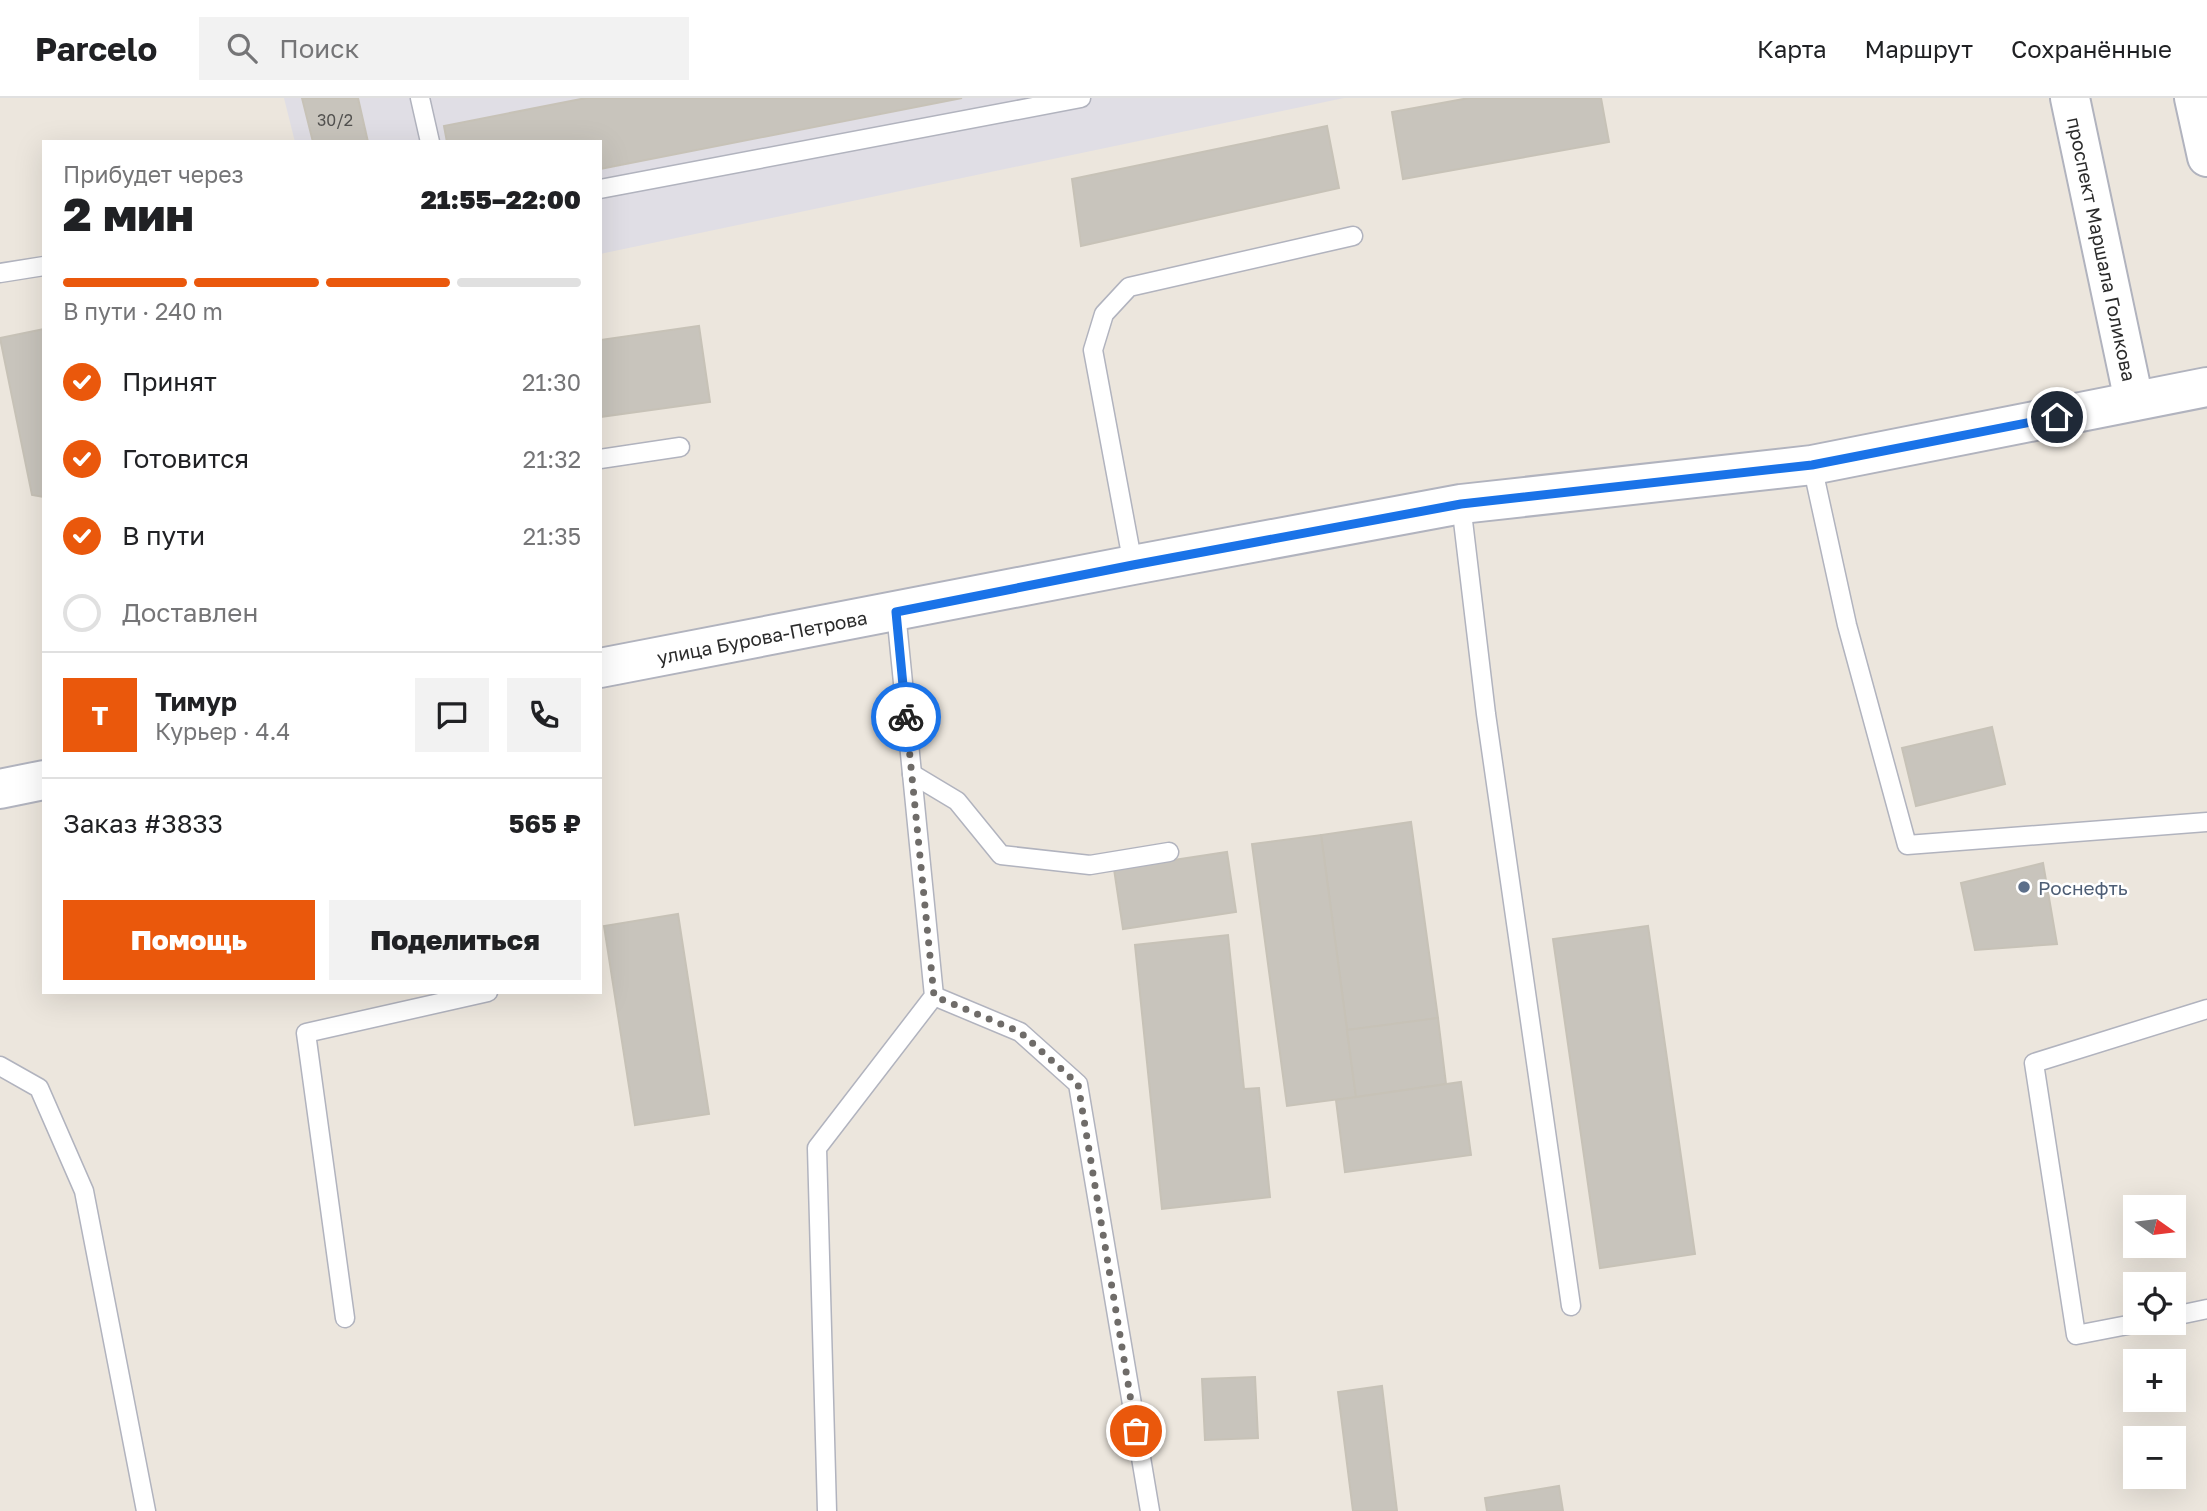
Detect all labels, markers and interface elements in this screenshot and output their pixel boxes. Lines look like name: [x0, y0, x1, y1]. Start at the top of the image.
search box: [199, 17, 689, 80]
text: Parcelo: [35, 29, 157, 68]
icon: search: [223, 29, 261, 67]
text: Поиск: [279, 33, 359, 64]
text: Карта: [1757, 34, 1827, 63]
text: Маршрут: [1865, 34, 1973, 63]
text: Сохранённые: [2011, 34, 2172, 63]
house number: 30/2: [317, 110, 353, 130]
street label: проспект Маршала Голикова: [2063, 115, 2141, 383]
text: Прибудет через: [63, 160, 244, 188]
text: 21:55–22:00: [421, 184, 581, 215]
text: 2 мин: [63, 186, 194, 241]
text: В пути · 240 m: [63, 297, 223, 325]
icon: check: [63, 363, 101, 401]
text: Принят: [122, 366, 217, 397]
text: 21:30: [522, 368, 581, 396]
pin: [2027, 387, 2087, 447]
icon: home: [2038, 398, 2076, 436]
icon: check: [63, 440, 101, 478]
text: Готовится: [122, 443, 249, 474]
text: 21:32: [523, 445, 581, 473]
icon: check: [63, 517, 101, 555]
text: В пути: [122, 520, 205, 551]
text: 21:35: [523, 522, 581, 550]
text: Доставлен: [122, 597, 258, 628]
street label: улица Бурова-Петрова: [655, 605, 869, 669]
button: chat: [415, 678, 489, 752]
button: phone: [507, 678, 581, 752]
courier: [871, 682, 941, 752]
text: Тимур: [155, 686, 237, 717]
icon: bike: [887, 698, 925, 736]
text: Т: [92, 700, 108, 731]
text: Курьер · 4.4: [155, 717, 290, 745]
text: Заказ #3833: [63, 808, 223, 839]
text: 565 ₽: [509, 808, 581, 839]
place label: Роснефть: [2038, 876, 2128, 899]
marker: Роснефть: [2016, 879, 2032, 895]
button: Помощь: [63, 900, 315, 980]
button: Поделиться: [329, 900, 581, 980]
north arrow: [2123, 1195, 2186, 1258]
map controls: [2123, 1195, 2186, 1489]
button: locate: [2123, 1272, 2186, 1335]
button: +: [2123, 1349, 2186, 1412]
pin: [1106, 1401, 1166, 1461]
icon: bag: [1117, 1412, 1155, 1450]
button: −: [2123, 1426, 2186, 1489]

